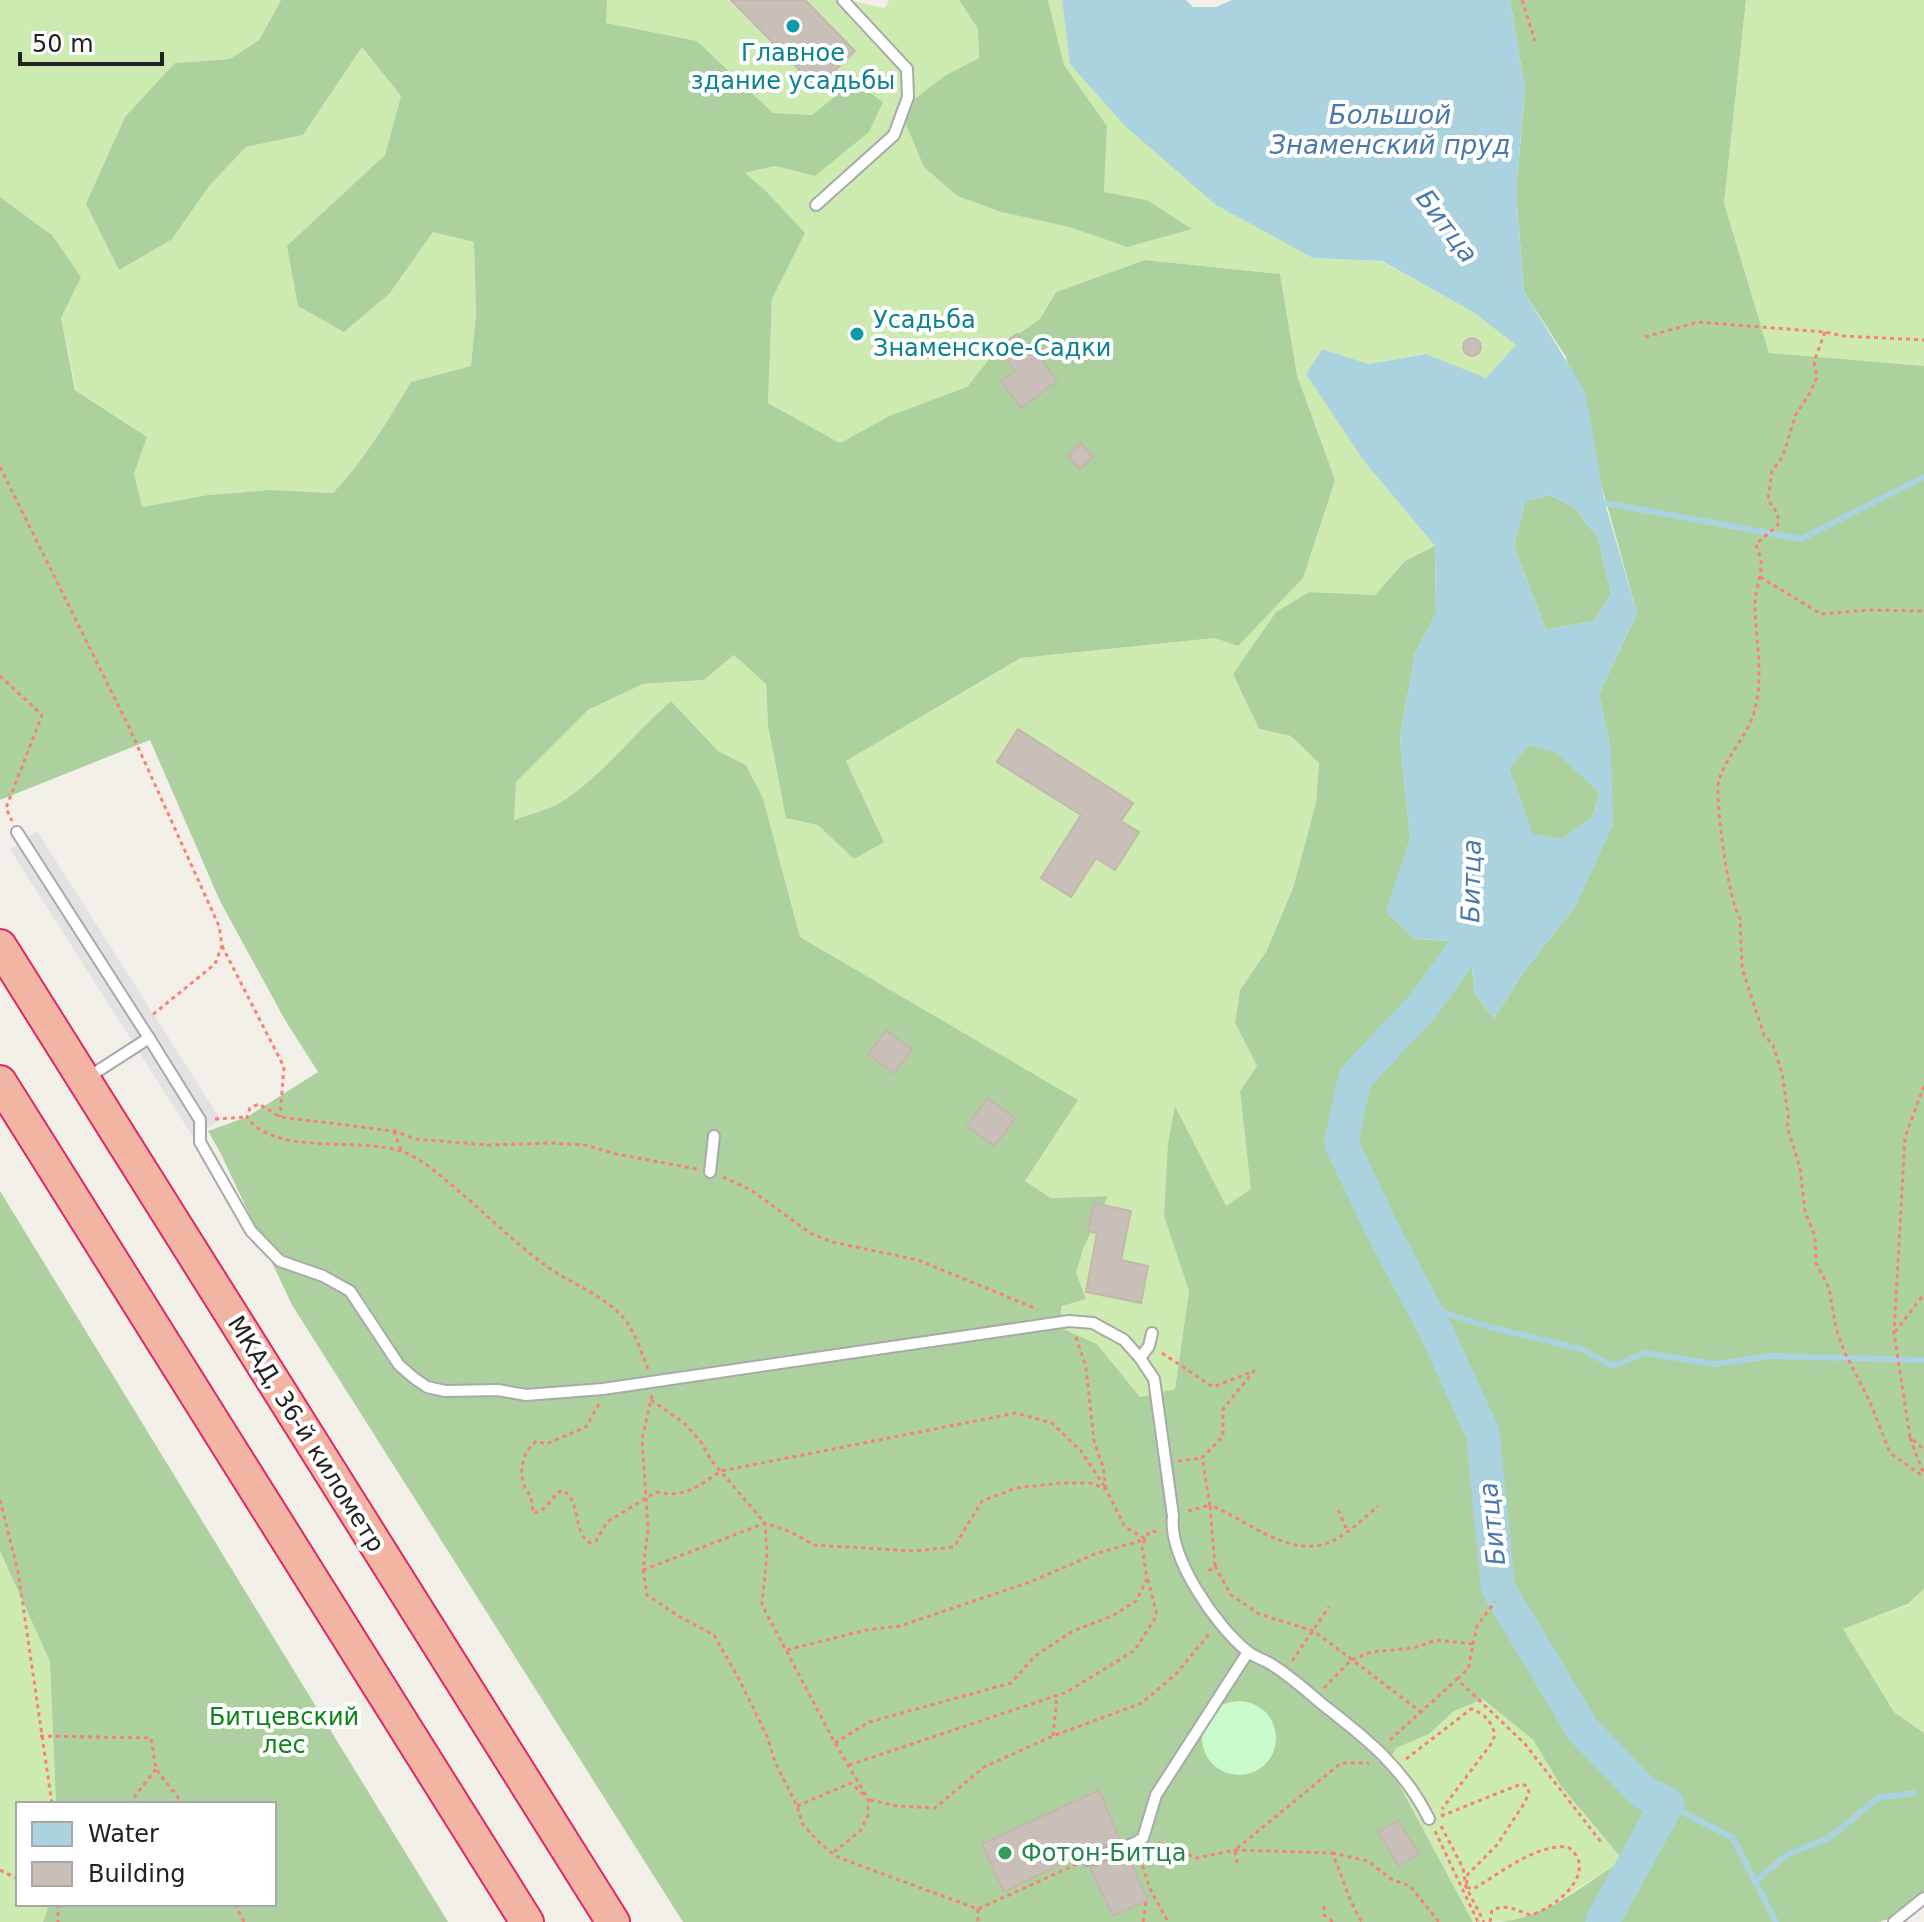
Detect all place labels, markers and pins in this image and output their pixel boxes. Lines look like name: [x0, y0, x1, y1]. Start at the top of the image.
marker: Главное здание усадьбы: [784, 17, 802, 35]
place label: Главное здание усадьбы: [691, 39, 895, 95]
place label: Усадьба Знаменское-Садки: [873, 306, 1111, 362]
marker: Усадьба Знаменское-Садки: [848, 325, 866, 343]
place label: Фотон-Битца: [1021, 1839, 1186, 1867]
marker: Фотон-Битца: [996, 1844, 1014, 1862]

